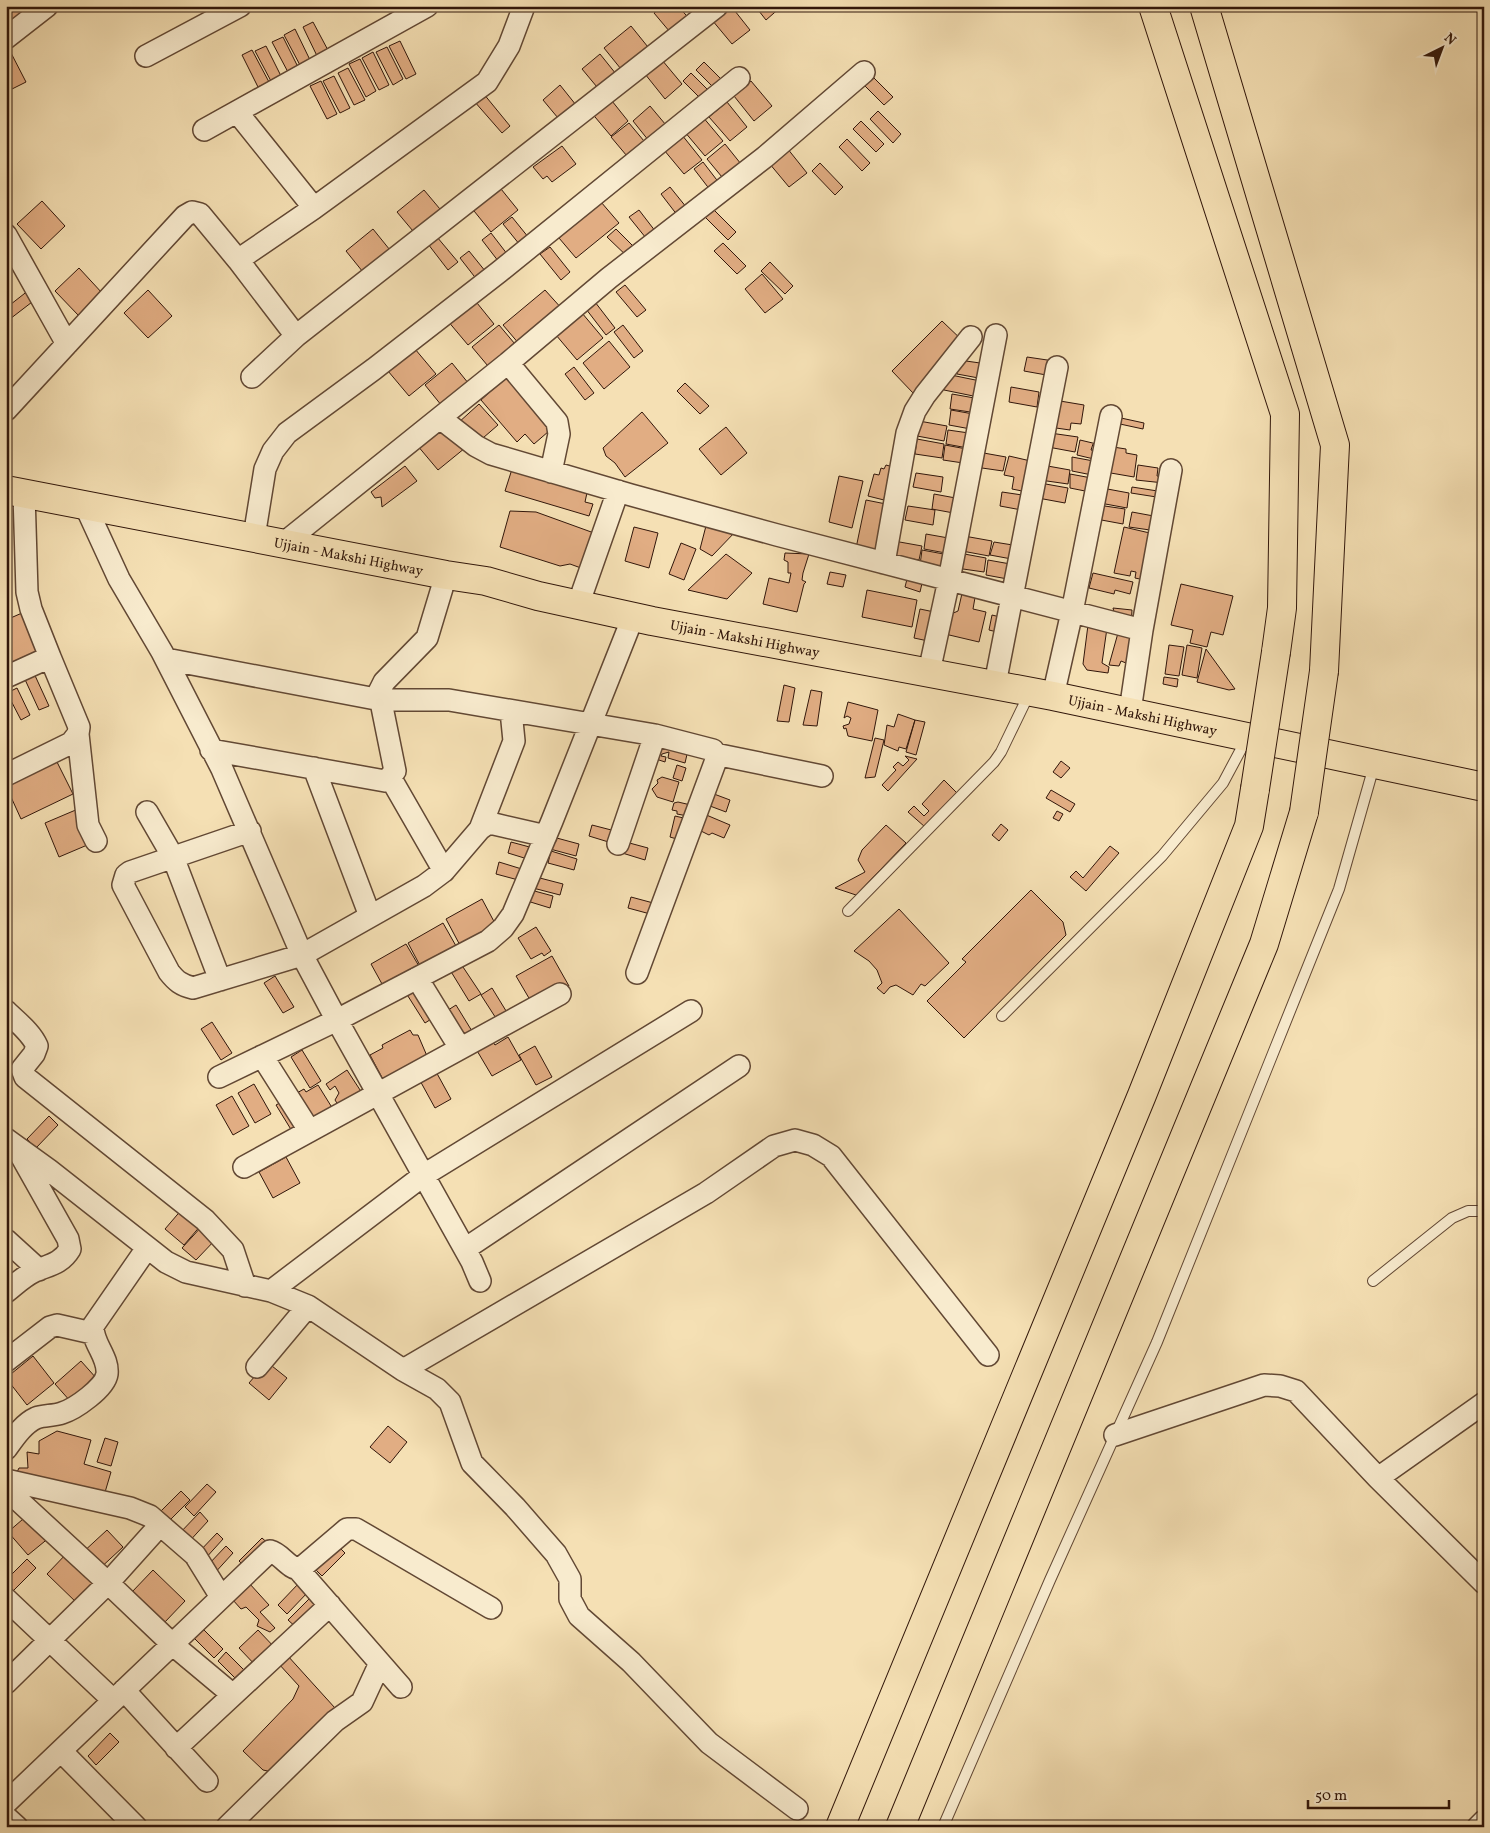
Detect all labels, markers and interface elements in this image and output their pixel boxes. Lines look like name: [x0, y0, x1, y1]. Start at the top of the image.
north arrow: [1418, 22, 1468, 72]
text: N: [1440, 29, 1460, 50]
street label: Ujjain - Makshi Highway: [272, 534, 425, 581]
street label: Ujjain - Makshi Highway: [668, 617, 821, 663]
street label: Ujjain - Makshi Highway: [1066, 691, 1219, 741]
scale bar: [1308, 1778, 1449, 1810]
text: 50 m: [1315, 1786, 1347, 1807]

